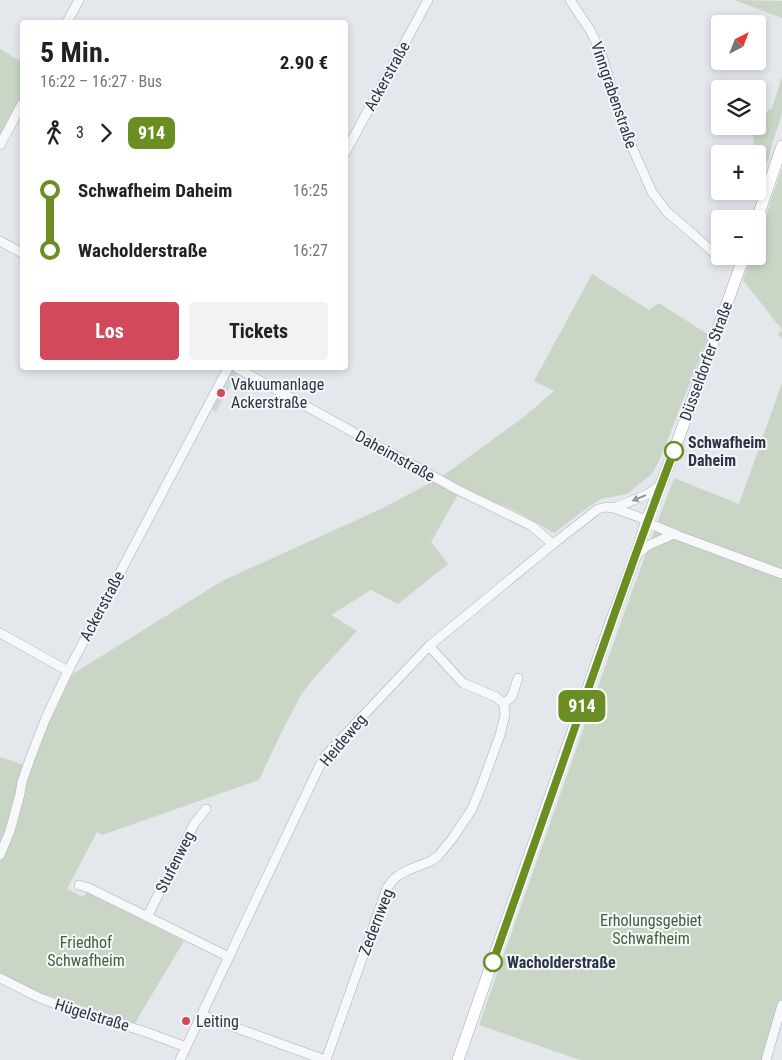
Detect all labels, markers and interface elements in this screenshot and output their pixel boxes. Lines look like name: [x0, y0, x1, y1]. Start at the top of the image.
north arrow: [711, 15, 766, 70]
map controls: [711, 15, 766, 265]
text: 5 Min.: [40, 36, 111, 69]
street label: Ackerstraße: [360, 38, 414, 114]
street label: Vinngrabenstraße: [587, 39, 641, 151]
text: 2.90 €: [280, 51, 328, 74]
text: 16:22 – 16:27 · Bus: [40, 72, 162, 91]
button: layers: [711, 80, 766, 135]
icon: walk: [40, 119, 68, 147]
icon: forward: [92, 119, 120, 147]
text: 914: [138, 122, 165, 143]
text: 3: [76, 123, 84, 142]
button: +: [711, 145, 766, 200]
text: Schwafheim Daheim: [78, 179, 232, 202]
text: 16:25: [293, 181, 328, 200]
button: −: [711, 210, 766, 265]
text: Wacholderstraße: [78, 239, 207, 262]
text: 16:27: [293, 241, 328, 260]
street label: Düsseldorfer Straße: [676, 299, 736, 423]
button: Los: [40, 302, 179, 360]
button: Tickets: [189, 302, 328, 360]
place label: Vakuumanlage Ackerstraße: [231, 375, 324, 412]
marker: Vakuumanlage Ackerstraße: [215, 387, 227, 399]
street label: Daheimstraße: [352, 426, 438, 486]
place label: Schwafheim Daheim: [688, 433, 766, 470]
marker: Schwafheim Daheim: [664, 441, 684, 461]
one-way arrow: [631, 494, 646, 502]
street label: Ackerstraße: [76, 568, 128, 644]
line badge: 914: [553, 690, 611, 722]
text: 914: [568, 695, 596, 716]
street label: Heideweg: [316, 710, 370, 770]
street label: Stufenweg: [151, 828, 199, 896]
street label: Zedernweg: [355, 886, 397, 958]
park label: Erholungsgebiet Schwafheim: [600, 911, 702, 948]
park label: Friedhof Schwafheim: [47, 933, 125, 970]
marker: Wacholderstraße: [483, 952, 503, 972]
place label: Wacholderstraße: [507, 953, 616, 972]
street label: Hügelstraße: [52, 995, 132, 1035]
place label: Leiting: [196, 1012, 239, 1031]
marker: Leiting: [180, 1015, 192, 1027]

